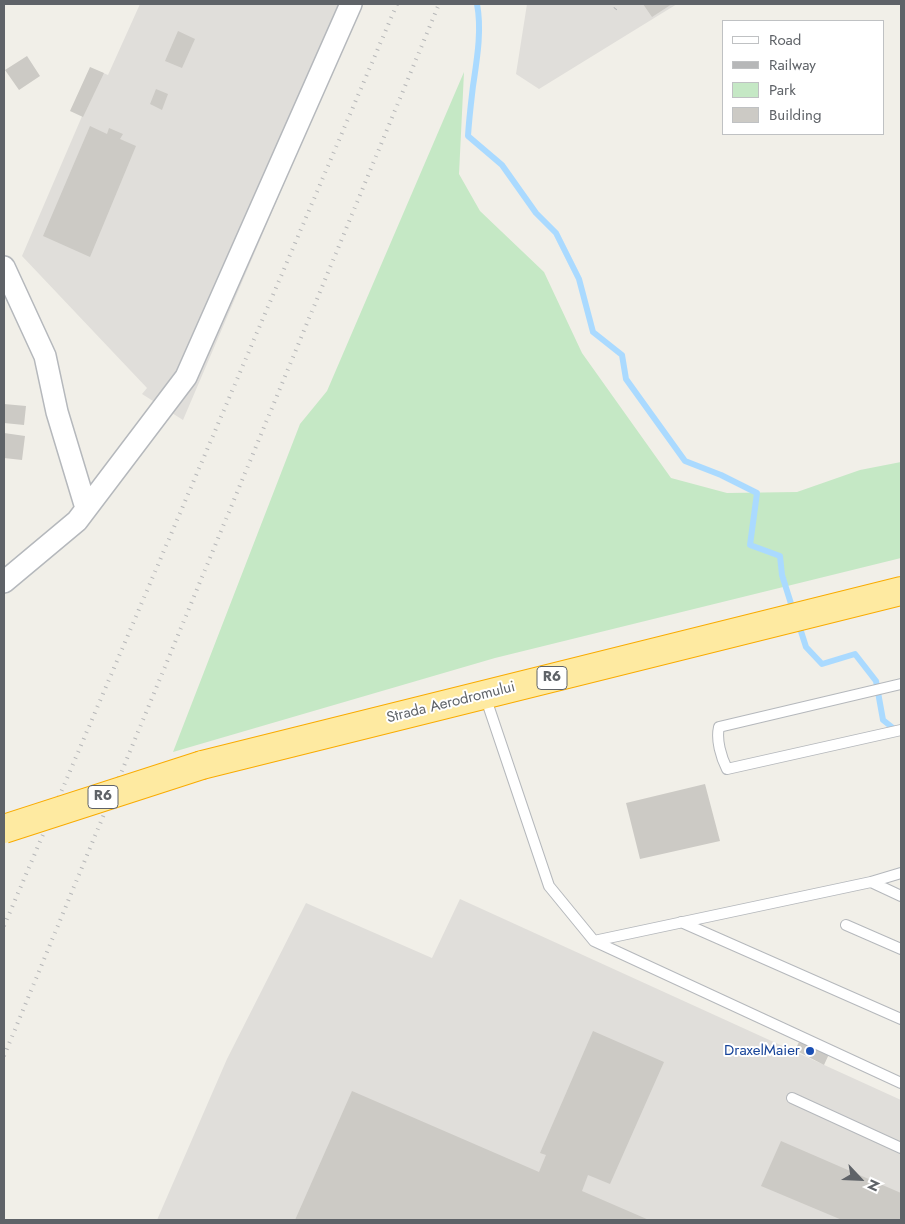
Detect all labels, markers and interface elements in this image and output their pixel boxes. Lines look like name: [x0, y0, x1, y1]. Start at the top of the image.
legend: [722, 20, 885, 135]
text: Road: [769, 29, 801, 51]
text: Railway: [769, 54, 816, 76]
text: Park: [769, 79, 796, 101]
text: Building: [769, 104, 821, 126]
road number: R6: [537, 666, 567, 690]
street label: Strada Aerodromului: [385, 678, 517, 728]
road number: R6: [88, 786, 118, 809]
place label: DraxelMaier: [724, 1042, 800, 1060]
marker: DraxelMaier: [804, 1045, 816, 1057]
north arrow: [835, 1154, 885, 1204]
text: N: [862, 1176, 885, 1195]

